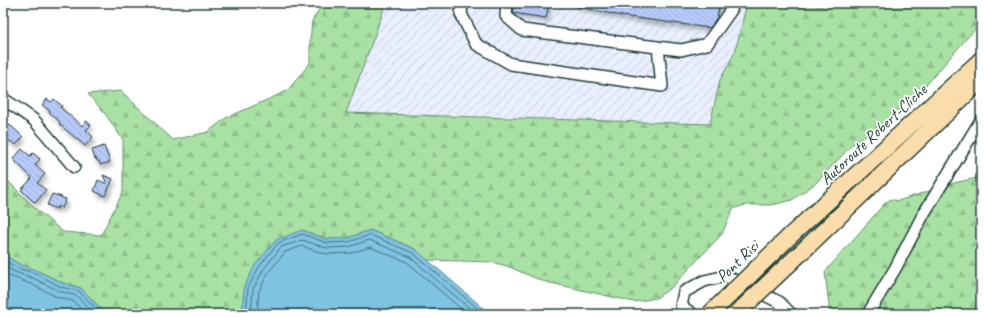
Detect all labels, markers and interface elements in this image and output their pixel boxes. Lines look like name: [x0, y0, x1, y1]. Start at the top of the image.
street label: Autoroute Robert-Cliche: [816, 78, 932, 189]
street label: Pont Risi: [712, 234, 765, 287]

